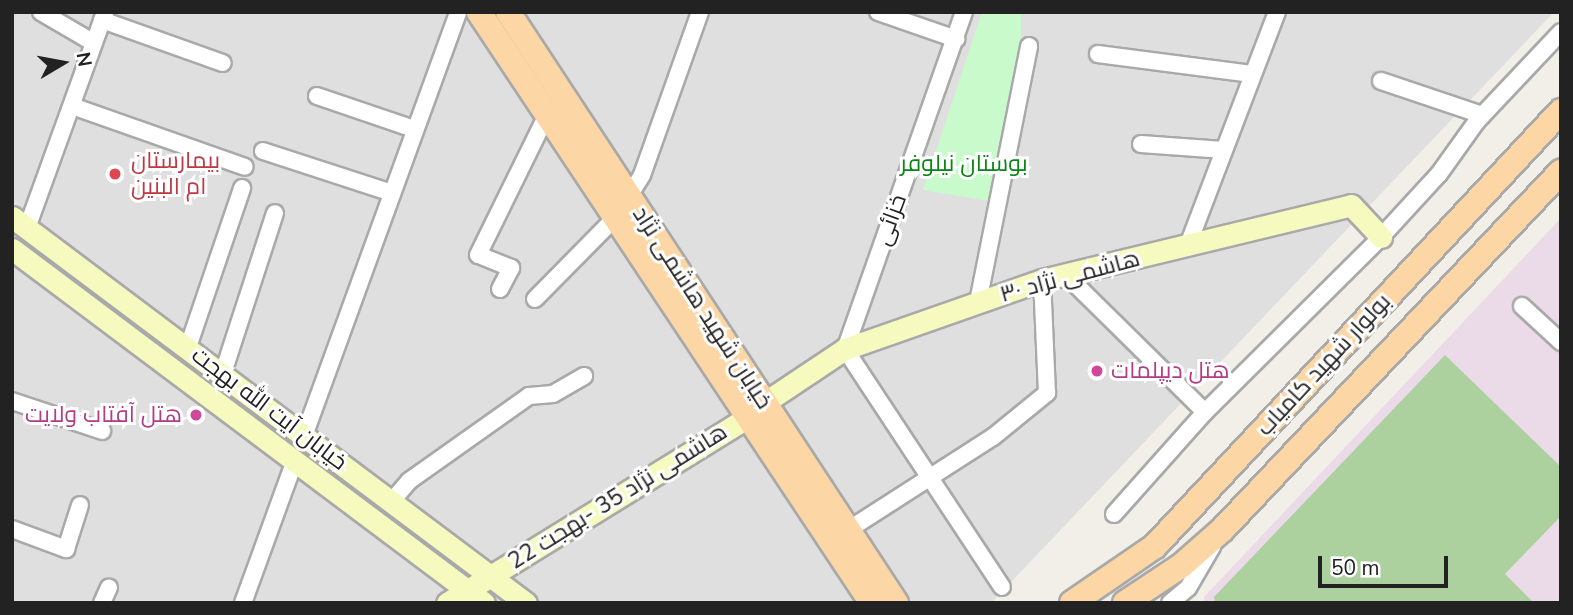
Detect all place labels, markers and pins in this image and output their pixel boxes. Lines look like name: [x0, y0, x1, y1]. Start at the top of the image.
place label: بیمارستان ام البنین: [131, 147, 220, 201]
marker: بیمارستان ام البنین: [105, 164, 125, 184]
place label: هتل دیپلمات: [1111, 357, 1230, 385]
marker: هتل دیپلمات: [1089, 363, 1105, 379]
place label: هتل آفتاب ولایت: [25, 401, 182, 429]
marker: هتل آفتاب ولایت: [188, 407, 204, 423]

